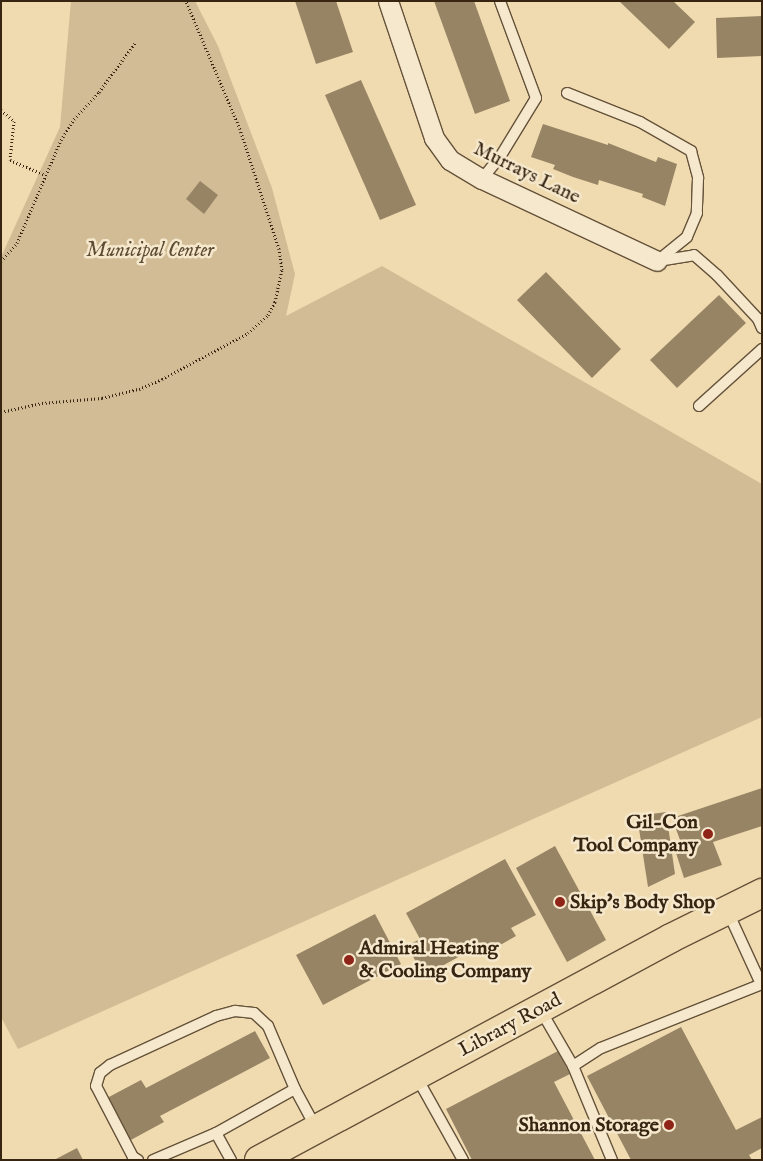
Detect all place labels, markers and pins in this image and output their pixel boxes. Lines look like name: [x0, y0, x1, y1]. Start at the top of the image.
place label: Gil-Con Tool Company: [574, 810, 698, 857]
marker: Gil-Con Tool Company: [702, 828, 714, 840]
place label: Skip's Body Shop: [570, 890, 715, 914]
marker: Skip's Body Shop: [554, 896, 566, 908]
place label: Admiral Heating & Cooling Company: [359, 936, 531, 983]
marker: Admiral Heating & Cooling Company: [343, 954, 355, 966]
place label: Shannon Storage: [519, 1113, 659, 1137]
marker: Shannon Storage: [663, 1119, 675, 1131]

